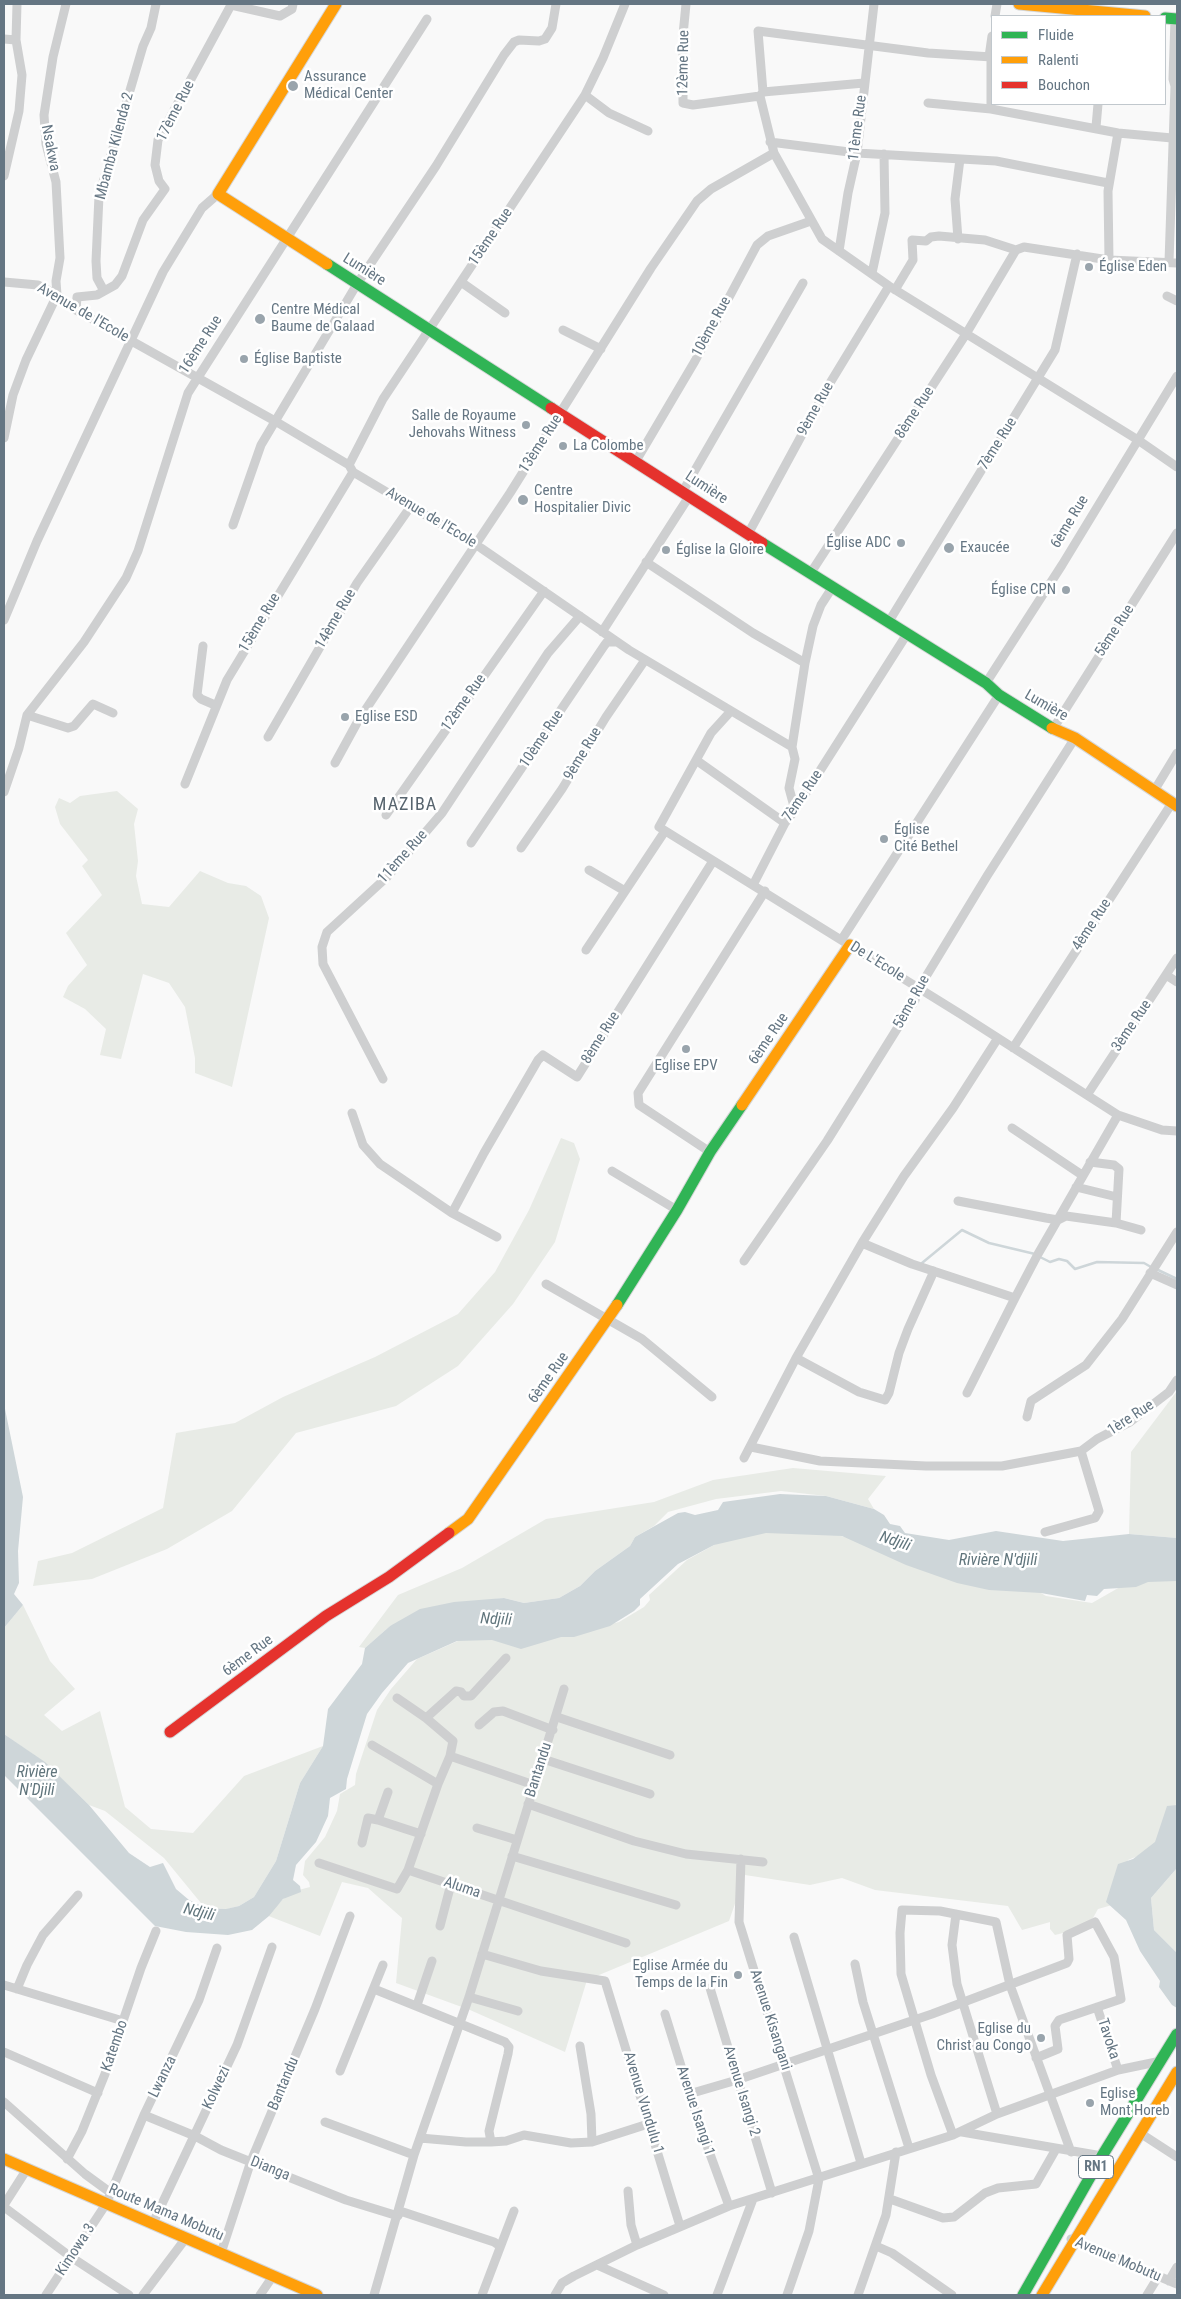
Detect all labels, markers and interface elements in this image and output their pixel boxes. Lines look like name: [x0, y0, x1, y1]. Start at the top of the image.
legend: [991, 15, 1166, 105]
text: Fluide: [1038, 26, 1074, 44]
street label: 12ème Rue: [674, 30, 694, 96]
text: Ralenti: [1038, 51, 1079, 69]
place label: Assurance Médical Center: [304, 68, 393, 103]
text: Bouchon: [1038, 76, 1090, 94]
street label: 17ème Rue: [153, 78, 199, 144]
marker: Assurance Médical Center: [286, 79, 300, 93]
street label: Mbamba Kilenda 2: [92, 91, 138, 201]
street label: 11ème Rue: [845, 94, 871, 162]
street label: Nsakwa: [37, 123, 63, 173]
street label: 15ème Rue: [465, 205, 517, 269]
street label: Lumière: [339, 250, 389, 290]
place label: Église Eden: [1099, 258, 1167, 276]
marker: Église Eden: [1083, 261, 1095, 273]
street label: Avenue de l'Ecole: [34, 279, 132, 347]
street label: 10ème Rue: [689, 294, 735, 360]
place label: Centre Médical Baume de Galaad: [271, 301, 375, 336]
street label: 16ème Rue: [176, 312, 226, 378]
marker: Centre Médical Baume de Galaad: [253, 312, 267, 326]
place label: Église Baptiste: [254, 350, 342, 368]
marker: Église Baptiste: [238, 353, 250, 365]
street label: 9ème Rue: [794, 379, 838, 439]
street label: 8ème Rue: [892, 384, 938, 442]
place label: Salle de Royaume Jehovahs Witness: [409, 407, 516, 442]
street label: 13ème Rue: [516, 411, 566, 477]
street label: 7ème Rue: [975, 414, 1021, 474]
marker: Salle de Royaume Jehovahs Witness: [520, 419, 532, 431]
place label: La Colombe: [573, 437, 643, 455]
marker: La Colombe: [557, 440, 569, 452]
street label: Lumière: [681, 468, 731, 508]
place label: Centre Hospitalier Divic: [534, 482, 631, 517]
street label: Avenue de l'Ecole: [382, 484, 480, 552]
street label: 6ème Rue: [1047, 492, 1093, 552]
marker: Centre Hospitalier Divic: [516, 493, 530, 507]
place label: Église ADC: [826, 534, 891, 552]
marker: Église ADC: [895, 537, 907, 549]
place label: Exaucée: [960, 539, 1009, 557]
place label: Église la Gloire: [676, 541, 764, 559]
marker: Exaucée: [942, 541, 956, 555]
marker: Église la Gloire: [660, 544, 672, 556]
place label: Église CPN: [991, 581, 1056, 599]
marker: Église CPN: [1060, 584, 1072, 596]
street label: 14ème Rue: [312, 586, 360, 652]
street label: 15ème Rue: [235, 590, 285, 656]
street label: 5ème Rue: [1092, 602, 1138, 660]
street label: 12ème Rue: [438, 671, 490, 735]
street label: Lumière: [1021, 686, 1071, 726]
street label: 10ème Rue: [516, 707, 568, 771]
place label: Eglise ESD: [355, 708, 418, 726]
marker: Eglise ESD: [339, 711, 351, 723]
street label: 9ème Rue: [560, 724, 606, 784]
street label: 7ème Rue: [779, 767, 827, 825]
district label: MAZIBA: [372, 794, 438, 816]
place label: Église Cité Bethel: [894, 821, 958, 856]
street label: 11ème Rue: [374, 827, 432, 887]
marker: Église Cité Bethel: [878, 833, 890, 845]
street label: 4ème Rue: [1069, 896, 1115, 954]
street label: De L'Ecole: [846, 938, 908, 986]
street label: 5ème Rue: [890, 972, 934, 1032]
street label: 3ème Rue: [1108, 997, 1156, 1055]
street label: 8ème Rue: [578, 1008, 624, 1068]
street label: 6ème Rue: [745, 1010, 793, 1068]
marker: Eglise EPV: [680, 1043, 692, 1055]
place label: Eglise EPV: [654, 1057, 718, 1075]
street label: 6ème Rue: [525, 1349, 573, 1407]
street label: 1ère Rue: [1104, 1396, 1158, 1440]
water label: Ndjili: [877, 1528, 913, 1556]
water label: Rivière N'djili: [959, 1551, 1037, 1571]
water label: Ndjili: [480, 1610, 512, 1630]
street label: 6ème Rue: [219, 1631, 277, 1681]
street label: Bantandu: [522, 1740, 556, 1800]
water label: Rivière N'Djili: [16, 1763, 58, 1801]
street label: Aluma: [441, 1873, 483, 1903]
water label: Ndjili: [181, 1900, 217, 1926]
place label: Eglise Armée du Temps de la Fin: [632, 1957, 728, 1992]
street label: Avenue Kisangani: [745, 1967, 795, 2073]
marker: Eglise Armée du Temps de la Fin: [732, 1969, 744, 1981]
street label: Tavoka: [1093, 2016, 1123, 2062]
street label: Katembo: [98, 2018, 132, 2074]
place label: Eglise du Christ au Congo: [936, 2020, 1031, 2055]
marker: Eglise du Christ au Congo: [1035, 2032, 1047, 2044]
street label: Avenue Isangi 2: [719, 2044, 763, 2138]
street label: Avenue Vundulu 1: [619, 2050, 667, 2156]
street label: Lwanza: [145, 2053, 181, 2101]
street label: Bantandu: [265, 2055, 303, 2113]
street label: Kolwezi: [199, 2063, 235, 2113]
street label: Avenue Isangi 1: [672, 2064, 718, 2158]
place label: Eglise Mont Horeb: [1100, 2085, 1170, 2120]
marker: Eglise Mont Horeb: [1084, 2097, 1096, 2109]
street label: Dianga: [248, 2153, 292, 2185]
road number: RN1: [1078, 2156, 1114, 2178]
street label: Route Mama Mobutu: [106, 2181, 226, 2245]
street label: Kimowa 3: [53, 2221, 99, 2279]
street label: Avenue Mobutu: [1072, 2234, 1164, 2286]

